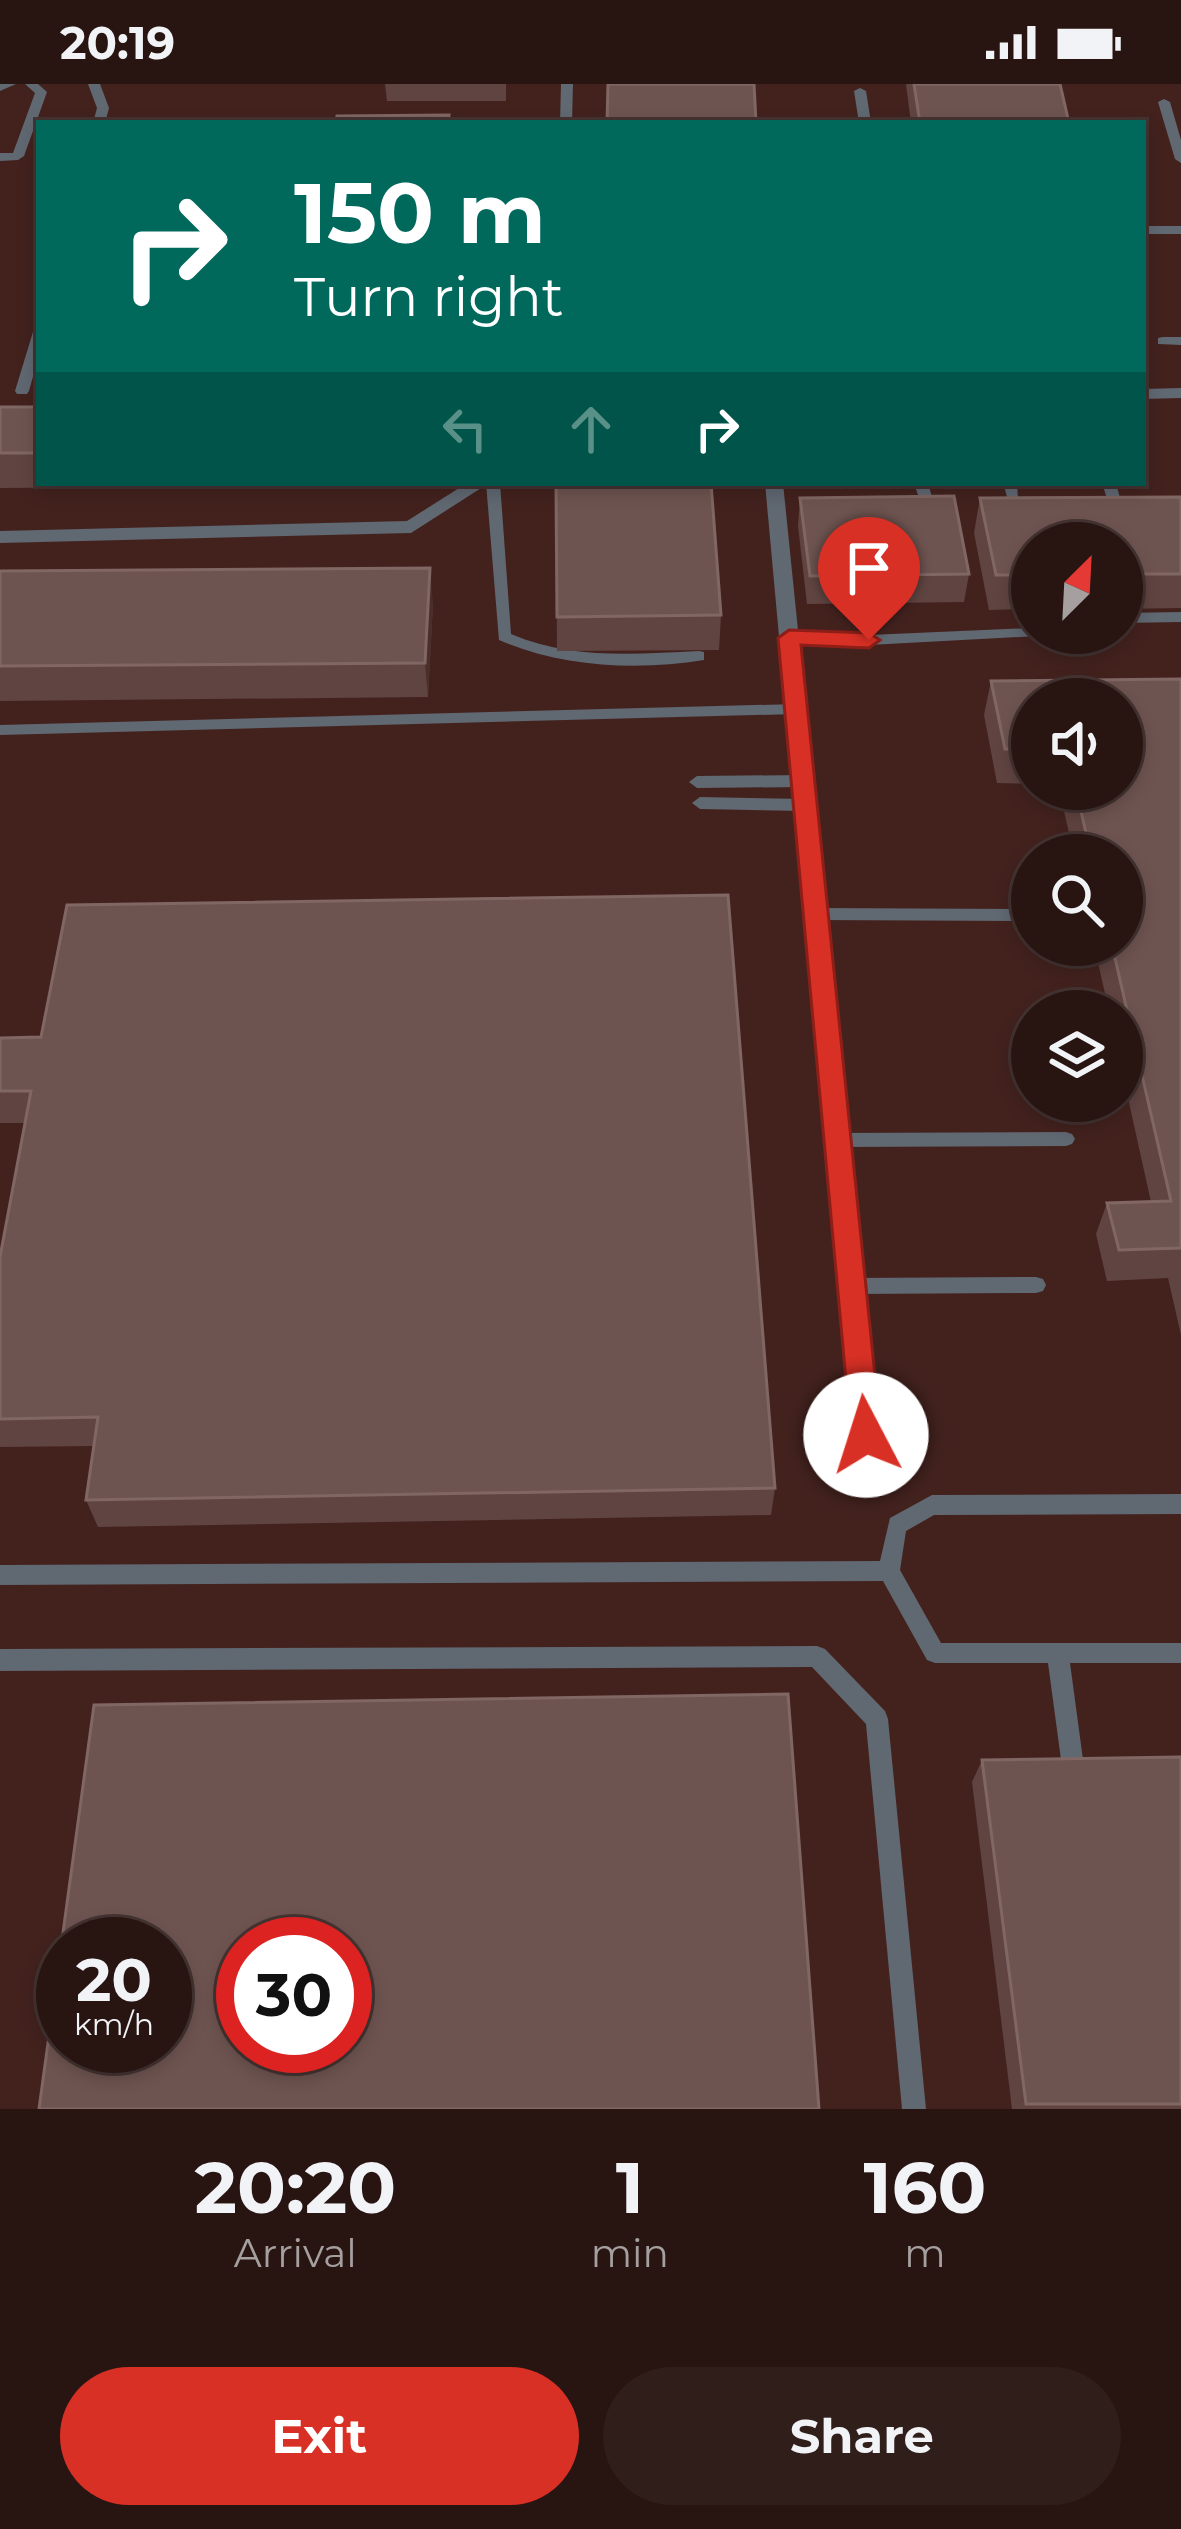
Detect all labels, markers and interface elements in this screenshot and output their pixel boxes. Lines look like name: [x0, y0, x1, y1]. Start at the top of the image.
text: 20:19: [60, 15, 175, 70]
text: 150 m: [294, 162, 546, 264]
icon: right: [96, 168, 252, 324]
text: Turn right: [294, 264, 564, 330]
icon: left: [432, 396, 498, 462]
icon: ahead: [558, 396, 624, 462]
icon: right: [684, 396, 750, 462]
pin: [818, 517, 920, 640]
north arrow: [1011, 522, 1143, 654]
map controls: [1011, 522, 1143, 1122]
icon: arrive: [836, 535, 902, 601]
button: sound: [1011, 678, 1143, 810]
button: search: [1011, 834, 1143, 966]
button: layers: [1011, 990, 1143, 1122]
position arrow: [803, 1372, 929, 1498]
speed limit sign: 30: [216, 1917, 372, 2073]
text: 20: [76, 1943, 152, 2016]
text: km/h: [74, 2006, 154, 2043]
text: 20:20: [195, 2143, 396, 2231]
text: 1: [616, 2143, 644, 2231]
text: 160: [863, 2143, 986, 2231]
text: Arrival: [234, 2229, 357, 2277]
text: min: [591, 2229, 669, 2277]
text: m: [904, 2229, 946, 2277]
button: Exit: [60, 2367, 579, 2505]
button: Share: [603, 2367, 1121, 2505]

